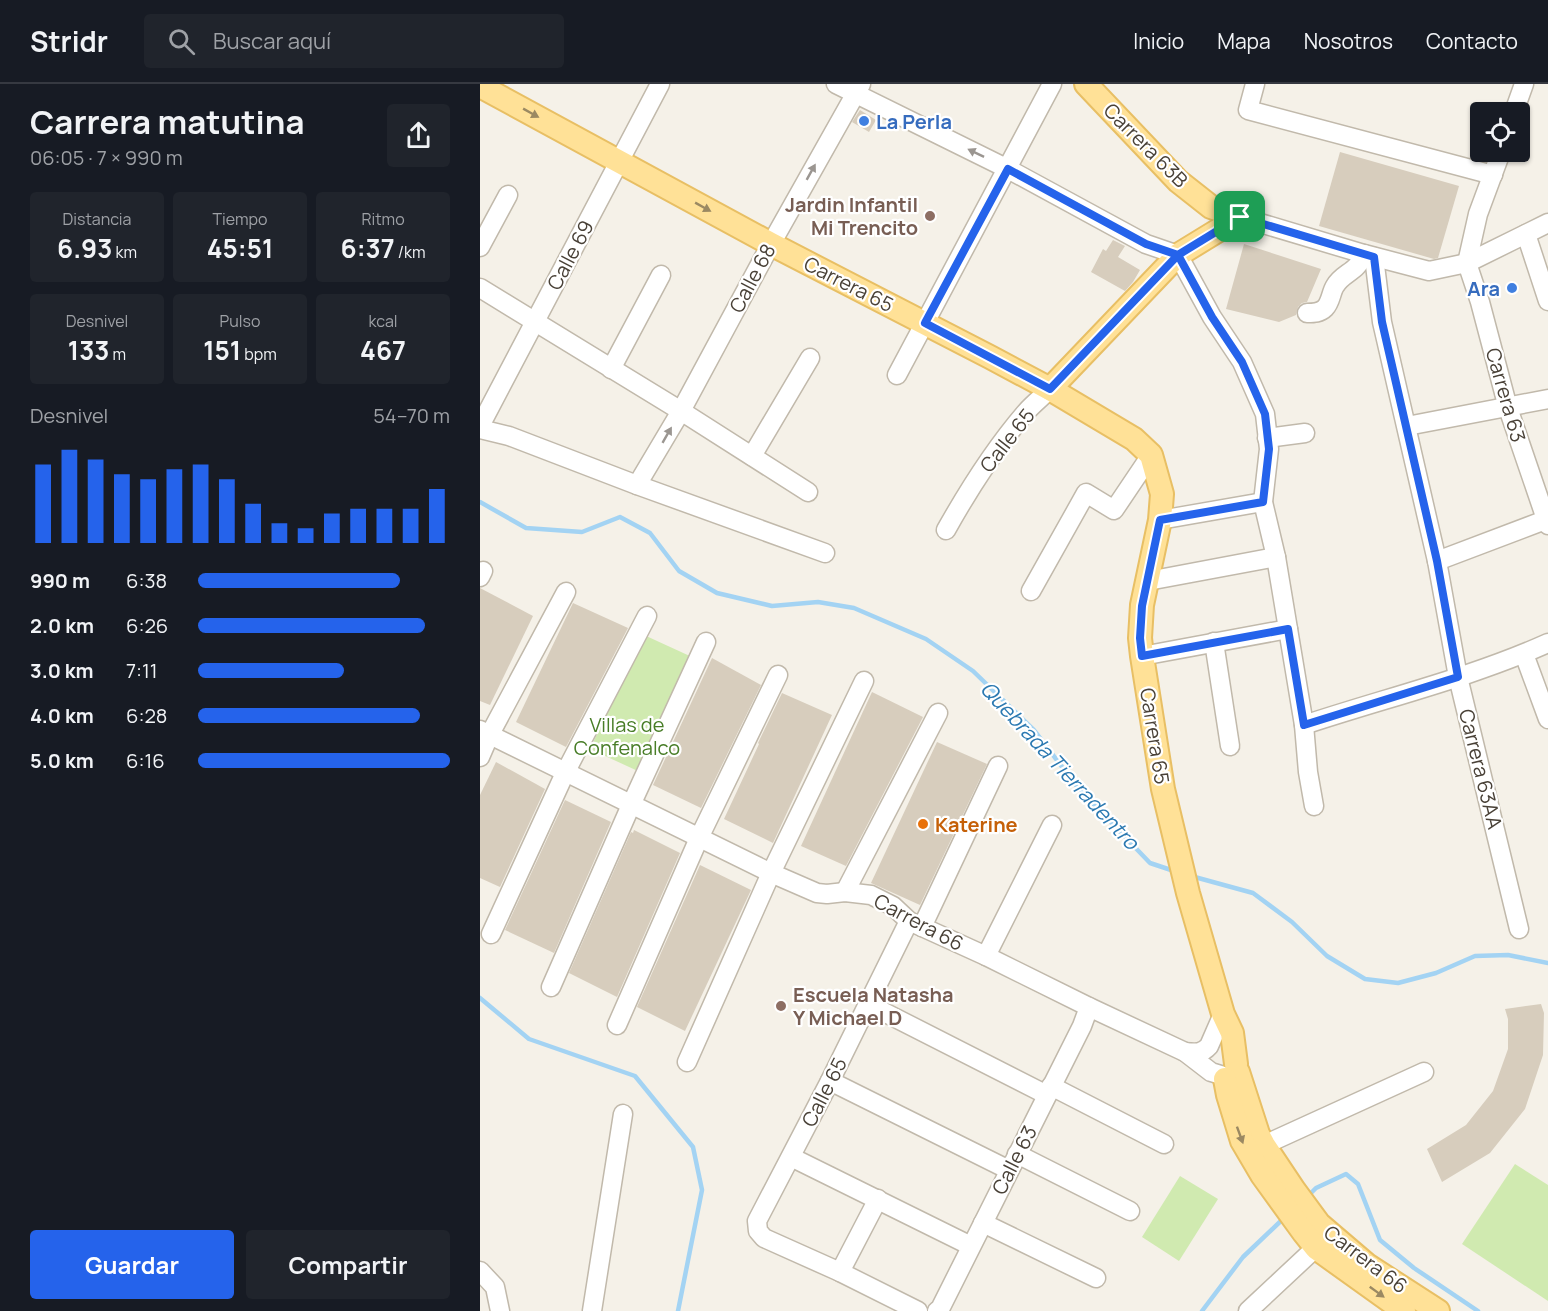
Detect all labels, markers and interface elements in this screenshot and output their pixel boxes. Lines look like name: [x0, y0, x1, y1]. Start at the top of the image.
search box: [144, 14, 564, 68]
text: Stridr: [30, 22, 108, 60]
icon: search: [165, 25, 198, 58]
text: Buscar aquí: [213, 26, 331, 56]
text: Inicio: [1133, 27, 1184, 55]
text: Mapa: [1217, 27, 1271, 55]
text: Nosotros: [1304, 27, 1393, 55]
text: Contacto: [1426, 27, 1518, 55]
street label: Carrera 63B: [1098, 97, 1194, 193]
text: Carrera matutina: [30, 99, 304, 144]
map controls: [1470, 102, 1530, 162]
button: locate: [1470, 102, 1530, 162]
button: share: [387, 104, 450, 167]
one-way arrow: [523, 108, 540, 118]
place label: La Perla: [876, 108, 952, 135]
marker: La Perla: [857, 114, 871, 128]
text: 06:05 · 7 × 990 m: [30, 144, 183, 171]
one-way arrow: [967, 149, 984, 158]
one-way arrow: [806, 163, 816, 180]
place label: Jardin Infantil Mi Trencito: [785, 191, 918, 241]
pin: [1214, 191, 1265, 242]
icon: arrive: [1223, 200, 1256, 233]
one-way arrow: [694, 202, 711, 212]
text: Distancia: [63, 208, 131, 230]
text: Tiempo: [213, 208, 267, 230]
text: Ritmo: [361, 208, 405, 230]
marker: Jardin Infantil Mi Trencito: [923, 209, 937, 223]
street label: Calle 69: [540, 216, 600, 294]
text: 6.93: [57, 230, 112, 266]
text: 45:51: [207, 230, 273, 266]
text: 6:37: [341, 230, 395, 266]
street label: Calle 68: [723, 239, 781, 317]
text: km: [112, 241, 137, 263]
text: /km: [395, 241, 425, 263]
street label: Carrera 65: [800, 250, 898, 318]
place label: Ara: [1467, 275, 1500, 302]
marker: Ara: [1505, 281, 1519, 295]
text: Desnivel: [66, 310, 128, 332]
text: Pulso: [220, 310, 260, 332]
text: kcal: [368, 310, 398, 332]
text: 133: [68, 332, 109, 368]
text: 151: [203, 332, 241, 368]
text: 467: [360, 332, 406, 368]
text: m: [109, 343, 126, 365]
text: bpm: [241, 343, 277, 365]
street label: Carrera 63: [1480, 345, 1532, 445]
text: Desnivel: [30, 402, 108, 429]
text: 54–70 m: [373, 402, 450, 429]
street label: Calle 65: [973, 402, 1041, 478]
one-way arrow: [661, 427, 672, 443]
text: 990 m: [30, 567, 90, 594]
text: 6:38: [126, 567, 167, 594]
text: 2.0 km: [30, 612, 94, 639]
text: 6:26: [126, 612, 168, 639]
text: 3.0 km: [30, 657, 94, 684]
text: 7:11: [126, 657, 158, 684]
water label: Quebrada Tierradentro: [975, 675, 1147, 856]
street label: Carrera 65: [1134, 686, 1176, 786]
text: 4.0 km: [30, 702, 94, 729]
text: 6:28: [126, 702, 167, 729]
street label: Carrera 63AA: [1453, 706, 1509, 832]
park label: Villas de Confenalco: [574, 711, 680, 761]
text: 5.0 km: [30, 747, 94, 774]
text: 6:16: [126, 747, 165, 774]
place label: Katerine: [935, 811, 1018, 838]
marker: Katerine: [916, 817, 930, 831]
street label: Carrera 66: [869, 887, 969, 957]
place label: Escuela Natasha Y Michael D: [793, 981, 954, 1031]
marker: Escuela Natasha Y Michael D: [774, 999, 788, 1013]
street label: Calle 65: [795, 1053, 853, 1131]
street label: Calle 63: [985, 1121, 1043, 1199]
one-way arrow: [1236, 1126, 1245, 1144]
street label: Carrera 66: [1319, 1219, 1413, 1299]
button: Guardar: [30, 1230, 234, 1299]
button: Compartir: [246, 1230, 450, 1299]
one-way arrow: [1369, 1285, 1384, 1297]

